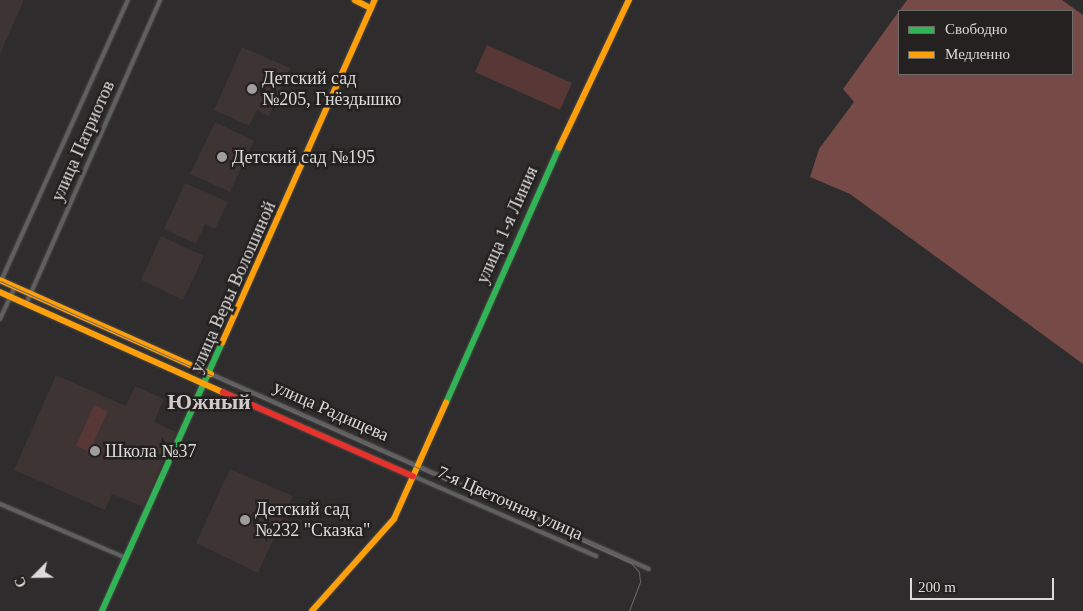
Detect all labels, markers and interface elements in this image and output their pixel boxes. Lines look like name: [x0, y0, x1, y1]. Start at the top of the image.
legend: [898, 10, 1073, 75]
text: Свободно: [945, 21, 1007, 37]
text: Медленно: [945, 46, 1010, 62]
place label: Детский сад №205, Гнёздышко: [262, 68, 401, 110]
street label: улица Патриотов: [47, 77, 119, 205]
marker: Детский сад №205, Гнёздышко: [246, 83, 258, 95]
place label: Детский сад №195: [232, 146, 375, 168]
marker: Детский сад №195: [216, 151, 228, 163]
street label: улица 1-я Линия: [471, 163, 543, 287]
street label: улица Веры Волошиной: [186, 198, 280, 376]
street label: улица Радищева: [270, 376, 392, 446]
district label: Южный: [167, 389, 251, 415]
place label: Школа №37: [105, 440, 196, 462]
marker: Школа №37: [89, 445, 101, 457]
street label: 7-я Цветочная улица: [434, 461, 586, 545]
place label: Детский сад №232 "Сказка": [255, 499, 370, 542]
marker: Детский сад №232 "Сказка": [239, 514, 251, 526]
north arrow: [10, 551, 60, 601]
scale bar: [913, 568, 1057, 600]
text: С: [12, 574, 30, 590]
text: 200 m: [918, 579, 956, 595]

